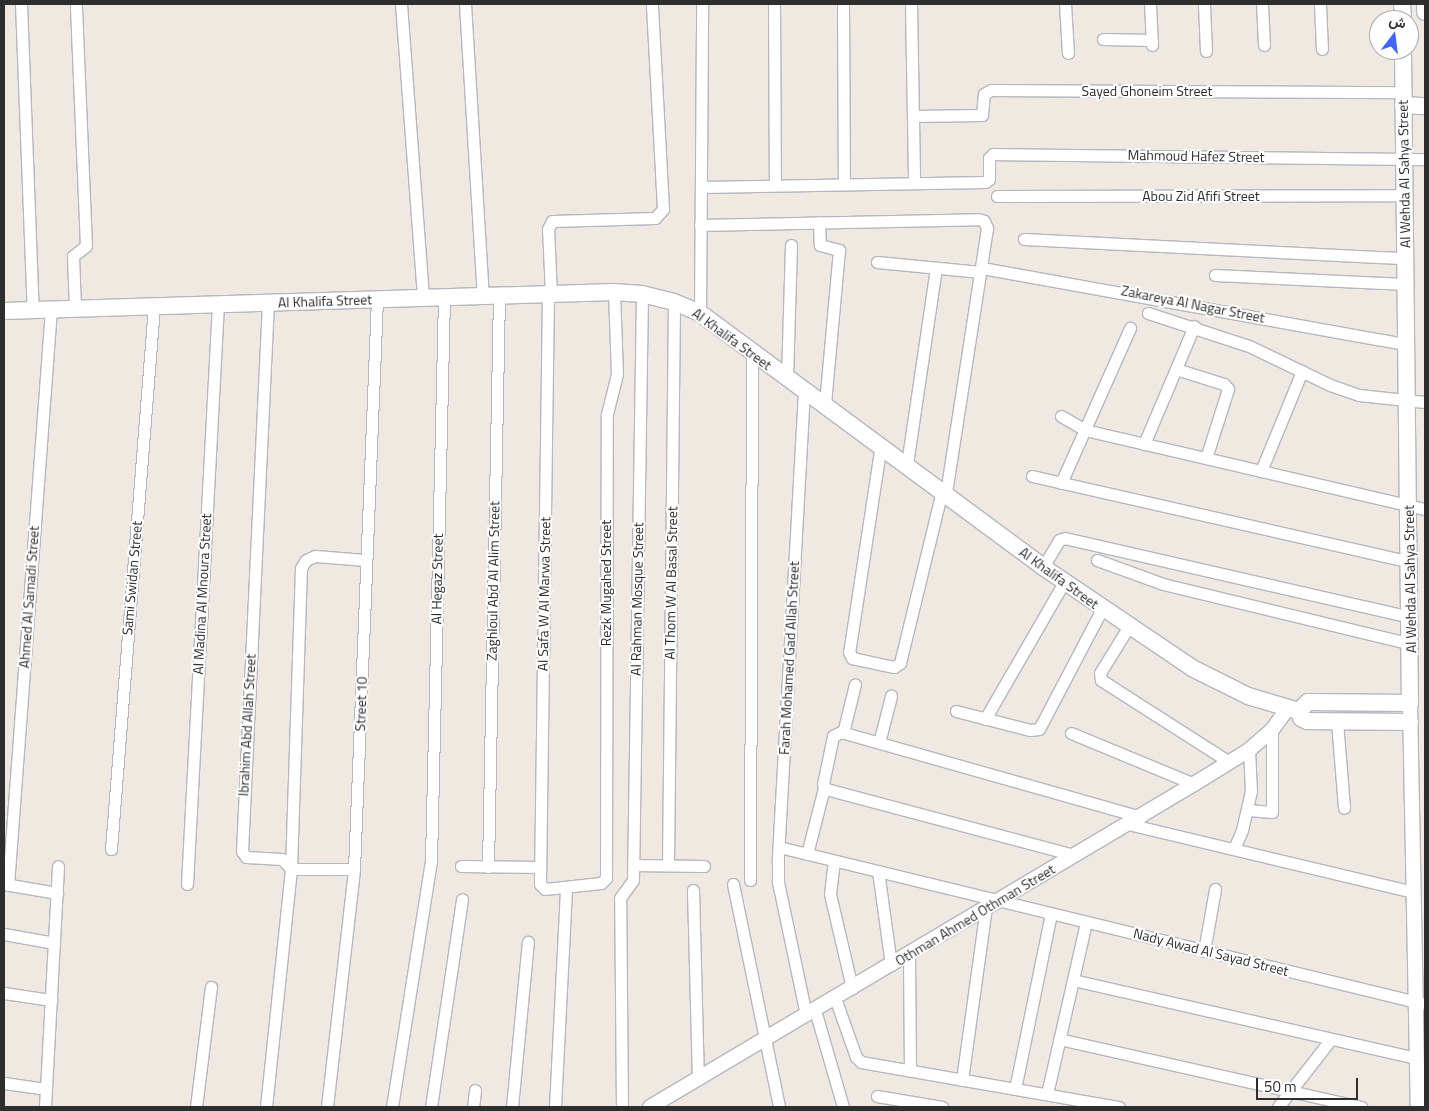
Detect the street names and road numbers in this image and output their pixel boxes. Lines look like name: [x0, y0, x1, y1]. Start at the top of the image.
street label: Sayed Ghoneim Street: [1082, 83, 1212, 99]
street label: Al Wehda Al Sahya Street: [1394, 100, 1414, 248]
street label: Mahmoud Hafez Street: [1127, 146, 1265, 166]
street label: Abou Zid Afifi Street: [1142, 188, 1260, 204]
street label: Zakareya Al Nagar Street: [1120, 282, 1266, 326]
street label: Al Khalifa Street: [278, 291, 372, 311]
street label: Al Khalifa Street: [689, 304, 775, 374]
street label: Zaghloul Abd Al Alim Street: [483, 501, 503, 661]
street label: Al Wehda Al Sahya Street: [1400, 505, 1420, 653]
street label: Al Thom W Al Basal Street: [661, 506, 681, 660]
street label: Al Madina Al Mnoura Street: [189, 513, 215, 675]
street label: Al Safa W Al Marwa Street: [534, 517, 554, 671]
street label: Sami Swidan Street: [119, 520, 145, 636]
street label: Rezk Mugahed Street: [598, 520, 614, 646]
street label: Al Rahman Mosque Street: [627, 522, 647, 676]
street label: Ahmed Al Samadi Street: [16, 525, 42, 669]
street label: Al Hegaz Street: [428, 533, 446, 625]
street label: Al Khalifa Street: [1016, 543, 1102, 613]
street label: Farah Mohamed Gad Allah Street: [776, 561, 802, 755]
street label: Ibrahim Abd Allah Street: [235, 653, 259, 797]
street label: Street 10: [352, 676, 370, 732]
street label: Othman Ahmed Othman Street: [892, 861, 1058, 969]
street label: Nady Awad Al Sayad Street: [1132, 925, 1290, 979]

